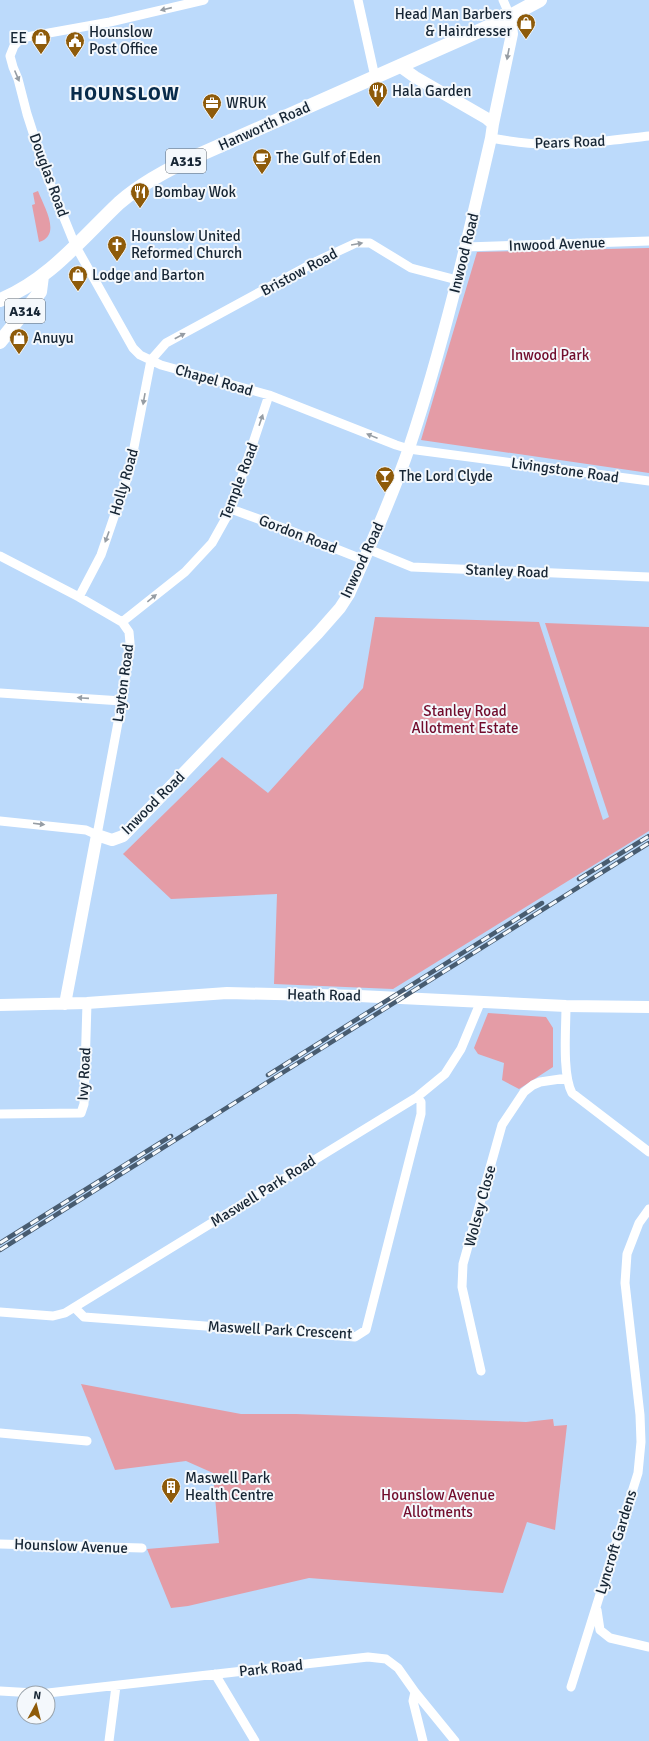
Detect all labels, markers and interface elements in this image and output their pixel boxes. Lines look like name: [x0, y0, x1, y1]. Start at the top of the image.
place label: Head Man Barbers & Hairdresser: [395, 5, 512, 40]
one-way arrow: [160, 6, 172, 12]
shop icon: Head Man Barbers & Hairdresser: [515, 12, 537, 40]
place label: Hounslow Post Office: [89, 23, 158, 58]
shop icon: EE: [30, 27, 52, 55]
place label: EE: [10, 29, 27, 47]
public building icon: Hounslow Post Office: [64, 30, 86, 58]
one-way arrow: [504, 48, 510, 60]
one-way arrow: [14, 70, 20, 82]
restaurant icon: Hala Garden: [367, 80, 389, 108]
district label: HOUNSLOW: [70, 82, 180, 106]
place label: Hala Garden: [392, 82, 471, 100]
office icon: WRUK: [201, 92, 223, 120]
place label: WRUK: [226, 94, 267, 112]
street label: Hanworth Road: [215, 98, 313, 154]
street label: Douglas Road: [26, 131, 72, 219]
street label: Pears Road: [534, 132, 606, 152]
cafe icon: The Gulf of Eden: [251, 147, 273, 175]
road number: A315: [166, 149, 206, 173]
place label: The Gulf of Eden: [276, 149, 381, 167]
restaurant icon: Bombay Wok: [129, 181, 151, 209]
place label: Bombay Wok: [154, 183, 236, 201]
street label: Inwood Road: [445, 211, 483, 295]
place label: Hounslow United Reformed Church: [131, 227, 242, 262]
street label: Inwood Avenue: [508, 233, 606, 255]
church icon: Hounslow United Reformed Church: [106, 234, 128, 262]
one-way arrow: [351, 241, 364, 247]
street label: Bristow Road: [258, 244, 340, 300]
shop icon: Lodge and Barton: [67, 264, 89, 292]
place label: Lodge and Barton: [92, 266, 205, 284]
road number: A314: [5, 299, 45, 323]
shop icon: Anuyu: [8, 327, 30, 355]
place label: Anuyu: [33, 329, 74, 347]
one-way arrow: [174, 332, 186, 339]
park label: Inwood Park: [511, 346, 590, 364]
street label: Chapel Road: [173, 360, 255, 400]
one-way arrow: [141, 392, 147, 405]
one-way arrow: [258, 414, 264, 426]
one-way arrow: [366, 432, 378, 438]
street label: Temple Road: [216, 440, 262, 522]
street label: Holly Road: [106, 446, 142, 518]
street label: Livingstone Road: [510, 454, 620, 486]
bar icon: The Lord Clyde: [374, 465, 396, 493]
place label: The Lord Clyde: [399, 467, 493, 485]
street label: Gordon Road: [256, 511, 340, 557]
street label: Inwood Road: [337, 519, 387, 601]
one-way arrow: [104, 532, 110, 544]
street label: Stanley Road: [465, 561, 549, 581]
one-way arrow: [147, 594, 158, 602]
street label: Layton Road: [109, 643, 137, 723]
one-way arrow: [76, 695, 89, 701]
park label: Stanley Road Allotment Estate: [412, 702, 519, 737]
street label: Inwood Road: [118, 768, 188, 838]
one-way arrow: [33, 821, 45, 828]
street label: Heath Road: [287, 985, 361, 1005]
street label: Ivy Road: [74, 1047, 94, 1101]
street label: Maswell Park Road: [207, 1151, 319, 1231]
street label: Wolsey Close: [460, 1163, 500, 1249]
street label: Maswell Park Crescent: [207, 1317, 353, 1343]
place label: Maswell Park Health Centre: [185, 1469, 274, 1504]
building icon: Maswell Park Health Centre: [160, 1476, 182, 1504]
park label: Hounslow Avenue Allotments: [381, 1486, 495, 1521]
street label: Lyncroft Gardens: [592, 1487, 641, 1596]
street label: Hounslow Avenue: [14, 1535, 128, 1557]
street label: Park Road: [238, 1656, 304, 1680]
north arrow: [16, 1685, 56, 1725]
text: N: [33, 1689, 42, 1702]

